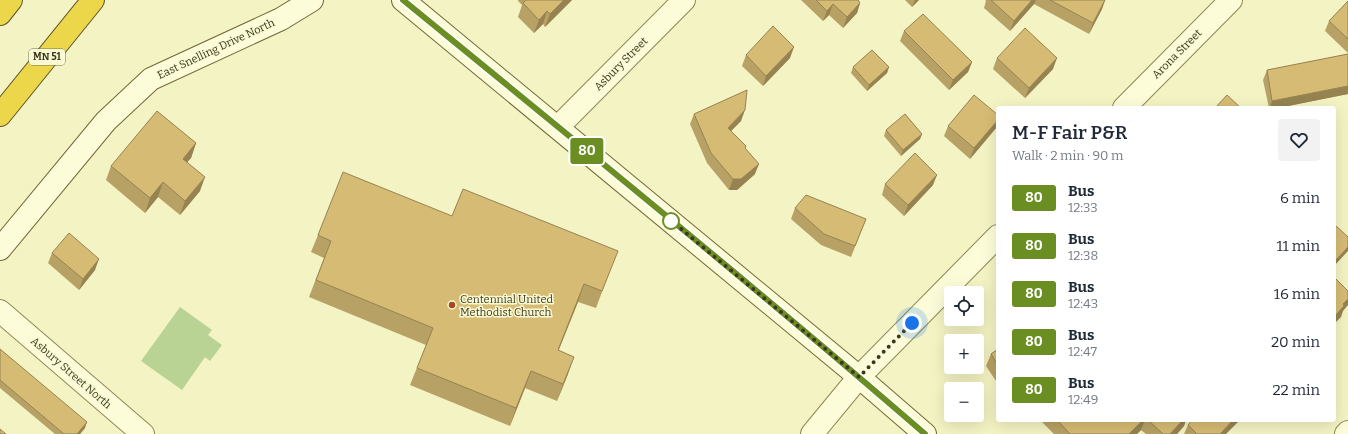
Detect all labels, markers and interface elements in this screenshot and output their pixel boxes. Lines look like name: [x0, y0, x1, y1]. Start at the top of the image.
street label: East Snelling Drive North: [155, 16, 277, 82]
street label: Arona Street: [1150, 27, 1204, 81]
street label: Asbury Street: [592, 35, 650, 93]
road number: MN 51: [29, 49, 65, 65]
button: heart: [1278, 119, 1320, 161]
text: M-F Fair P&R: [1012, 121, 1127, 144]
line badge: 80: [569, 138, 605, 164]
text: 80: [578, 142, 596, 159]
text: Walk · 2 min · 90 m: [1012, 148, 1123, 163]
text: Bus: [1068, 182, 1094, 200]
text: 80: [1025, 189, 1043, 206]
text: 6 min: [1280, 189, 1320, 207]
text: 12:33: [1068, 200, 1098, 215]
unlabelled marker: [662, 212, 680, 230]
text: Bus: [1068, 230, 1094, 248]
text: 80: [1025, 237, 1043, 254]
text: 11 min: [1277, 237, 1320, 255]
text: 12:38: [1068, 248, 1098, 263]
text: Bus: [1068, 278, 1094, 296]
text: 80: [1025, 285, 1043, 302]
text: 16 min: [1274, 285, 1320, 303]
map controls: [944, 286, 984, 422]
button: locate: [944, 286, 984, 326]
place label: Centennial United Methodist Church: [460, 293, 553, 319]
text: 12:43: [1068, 296, 1098, 311]
marker: Centennial United Methodist Church: [447, 300, 457, 310]
your location: [902, 313, 922, 333]
text: Bus: [1068, 326, 1094, 344]
text: 80: [1025, 333, 1043, 350]
text: 20 min: [1271, 333, 1320, 351]
street label: Asbury Street North: [28, 334, 114, 412]
button: +: [944, 334, 984, 374]
text: 12:47: [1068, 344, 1097, 359]
text: Bus: [1068, 374, 1094, 392]
text: 80: [1025, 381, 1043, 398]
text: 22 min: [1272, 381, 1320, 399]
button: −: [944, 382, 984, 422]
text: 12:49: [1068, 392, 1098, 407]

